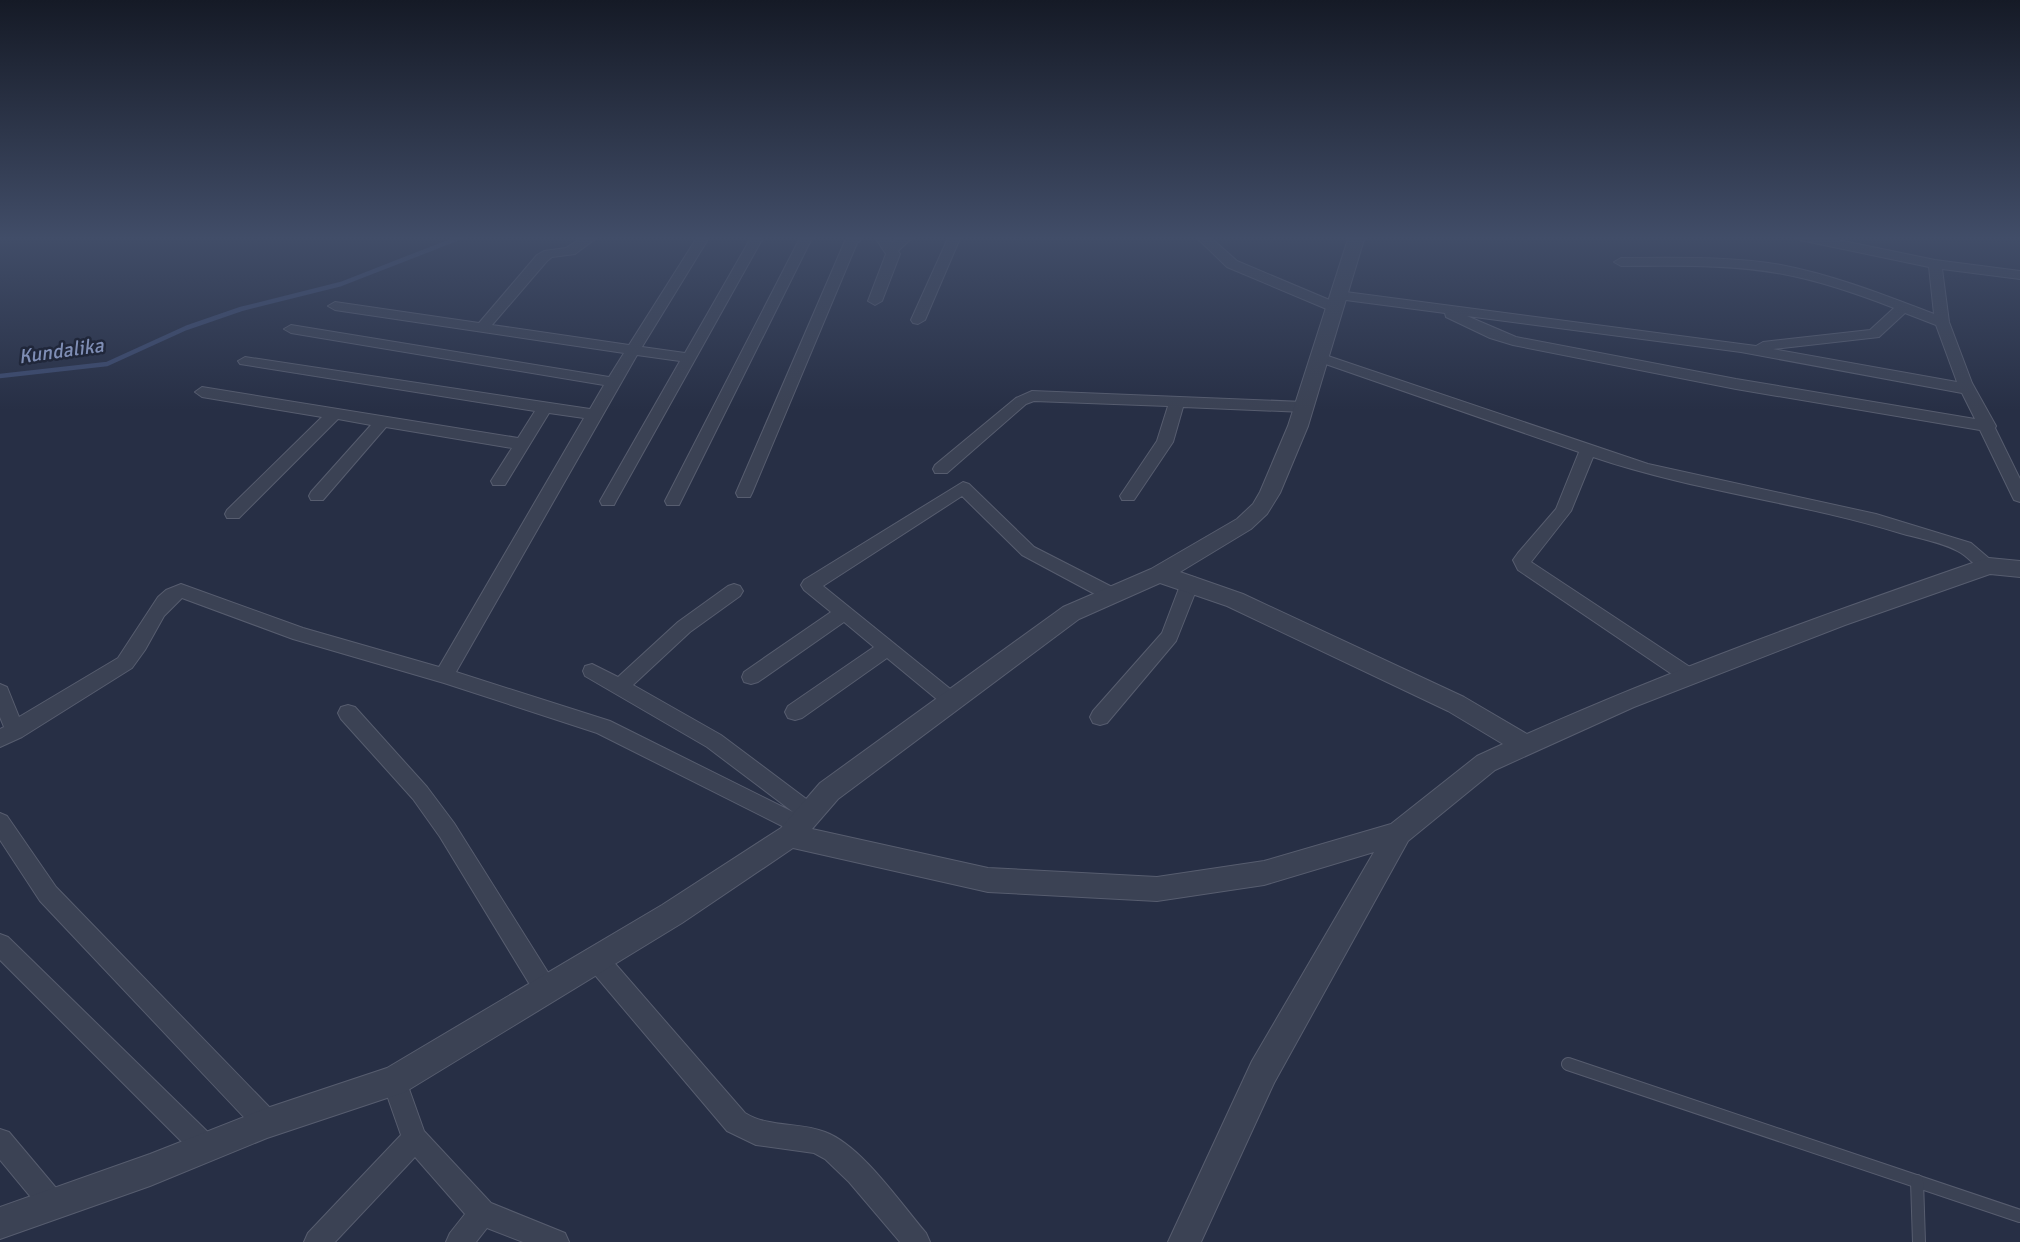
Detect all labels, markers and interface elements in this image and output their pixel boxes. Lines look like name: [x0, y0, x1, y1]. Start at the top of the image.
water label: Kundalika: [17, 333, 106, 369]

